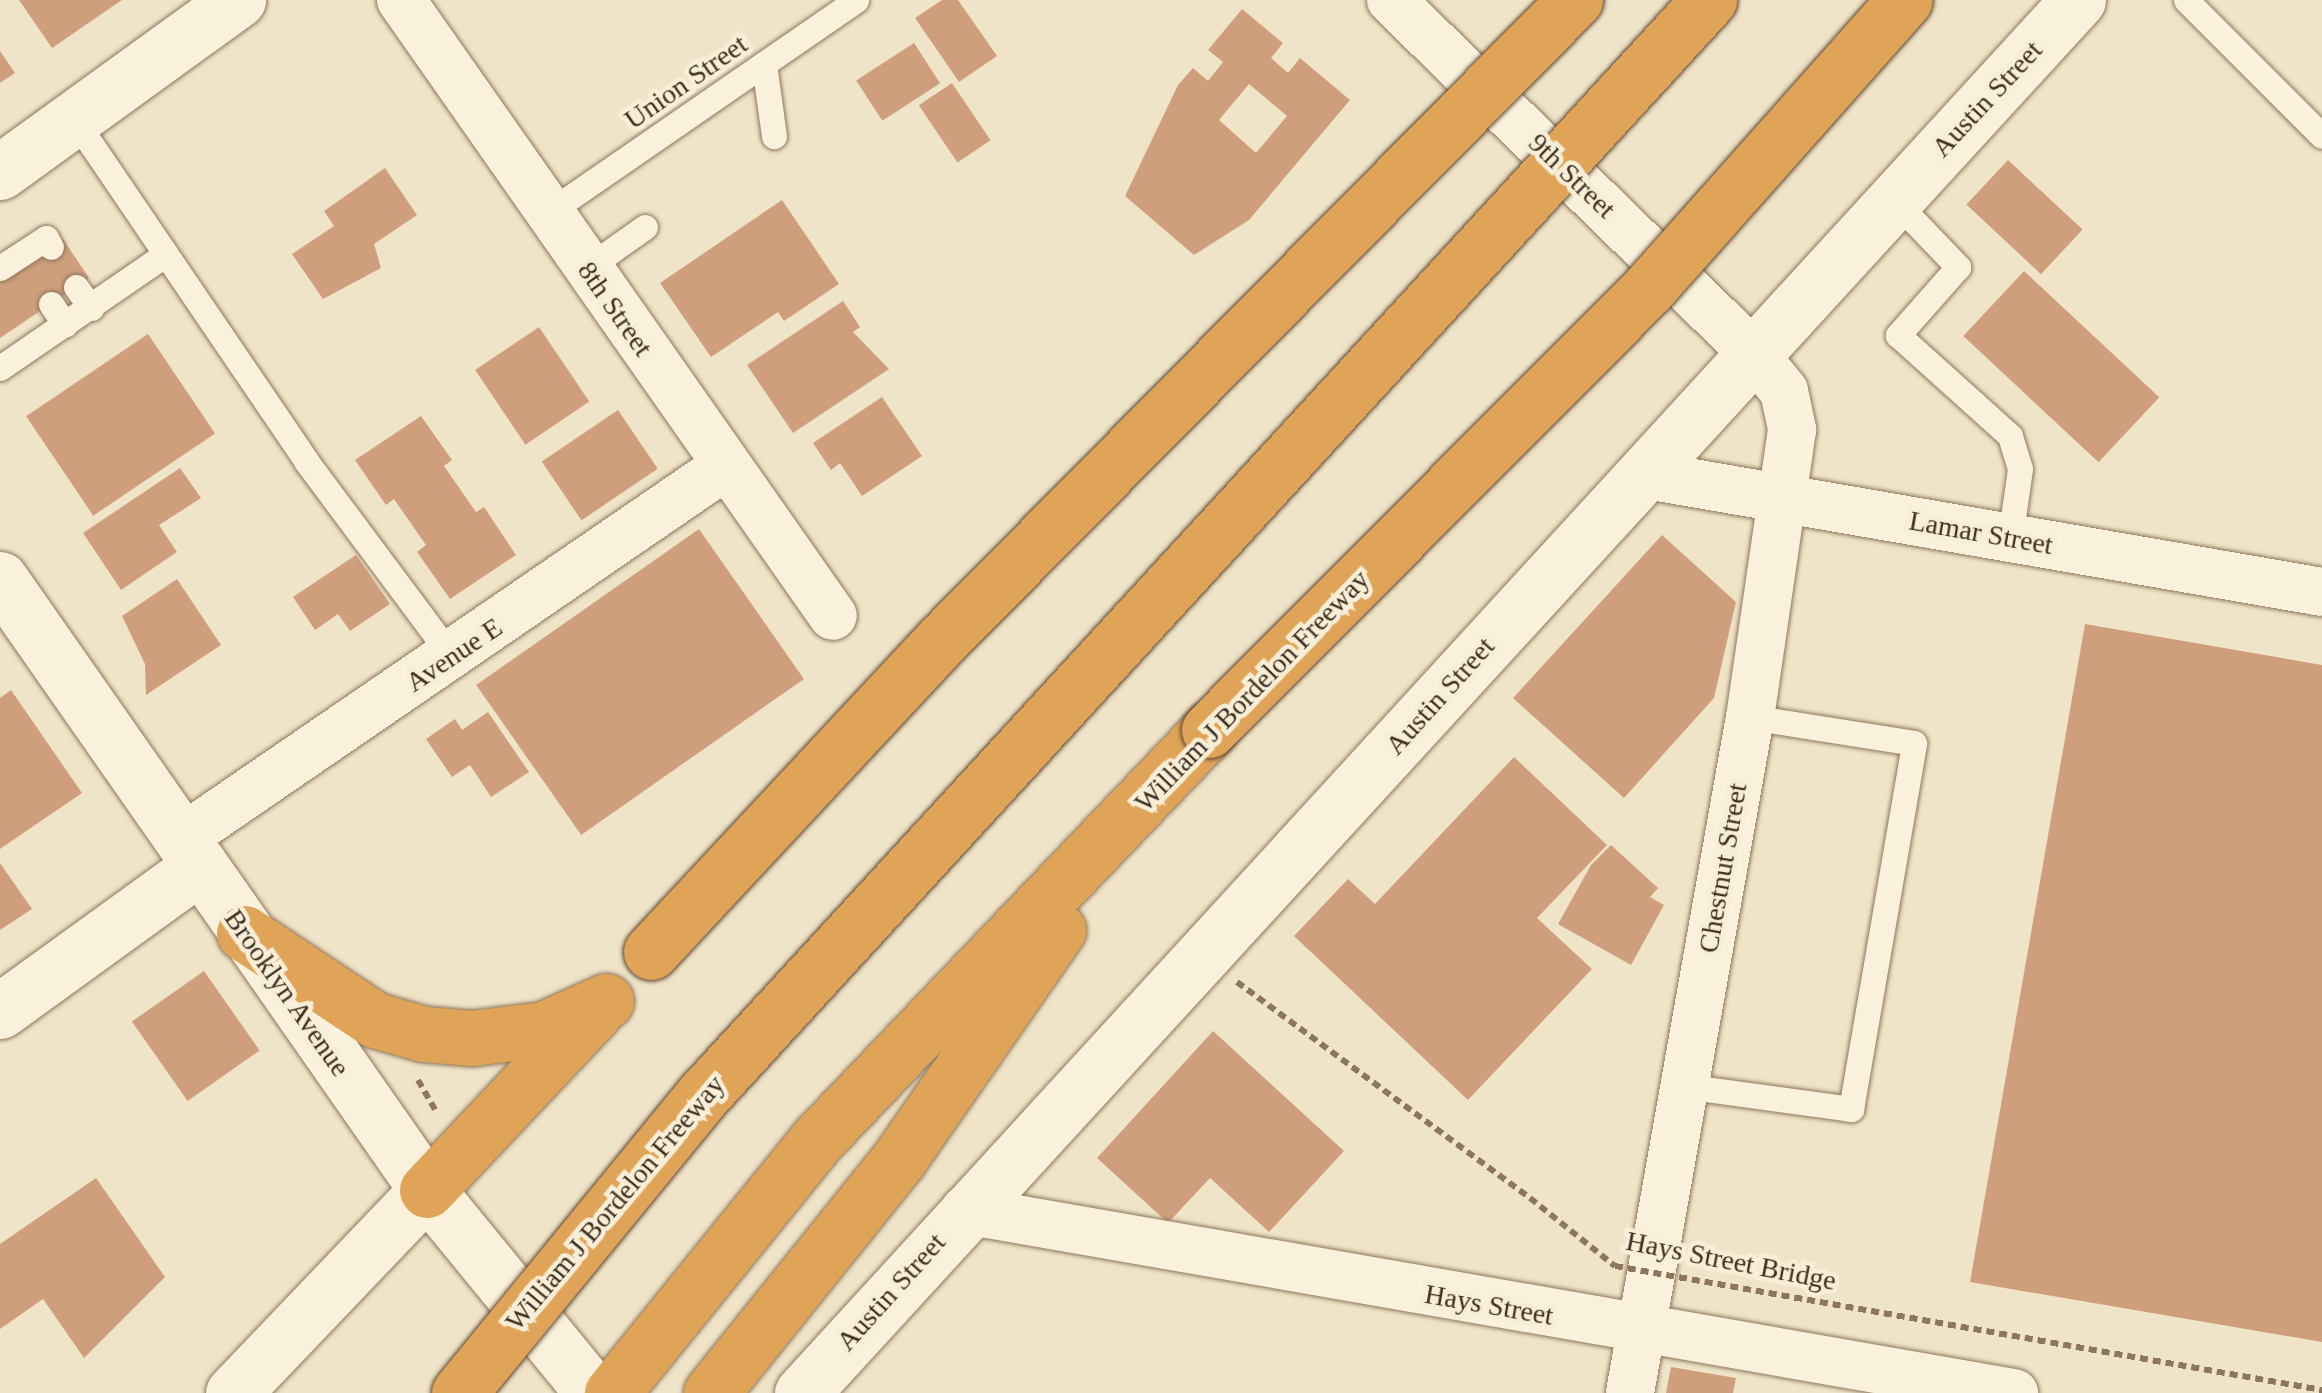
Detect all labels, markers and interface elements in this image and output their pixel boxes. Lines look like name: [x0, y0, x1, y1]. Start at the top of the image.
street label: Union Street: [618, 27, 754, 137]
street label: Austin Street: [1925, 34, 2049, 164]
street label: 9th Street: [1521, 126, 1623, 226]
street label: 8th Street: [570, 255, 660, 363]
street label: Lamar Street: [1907, 504, 2055, 562]
street label: William J Bordelon Freeway: [1128, 563, 1376, 819]
street label: Avenue E: [399, 611, 509, 699]
street label: Austin Street: [1378, 630, 1502, 762]
street label: Chestnut Street: [1692, 780, 1754, 956]
street label: Brooklyn Avenue: [217, 902, 357, 1084]
street label: William J Bordelon Freeway: [498, 1068, 732, 1338]
street label: Hays Street Bridge: [1623, 1224, 1839, 1298]
street label: Austin Street: [829, 1226, 953, 1358]
street label: Hays Street: [1422, 1277, 1556, 1333]

